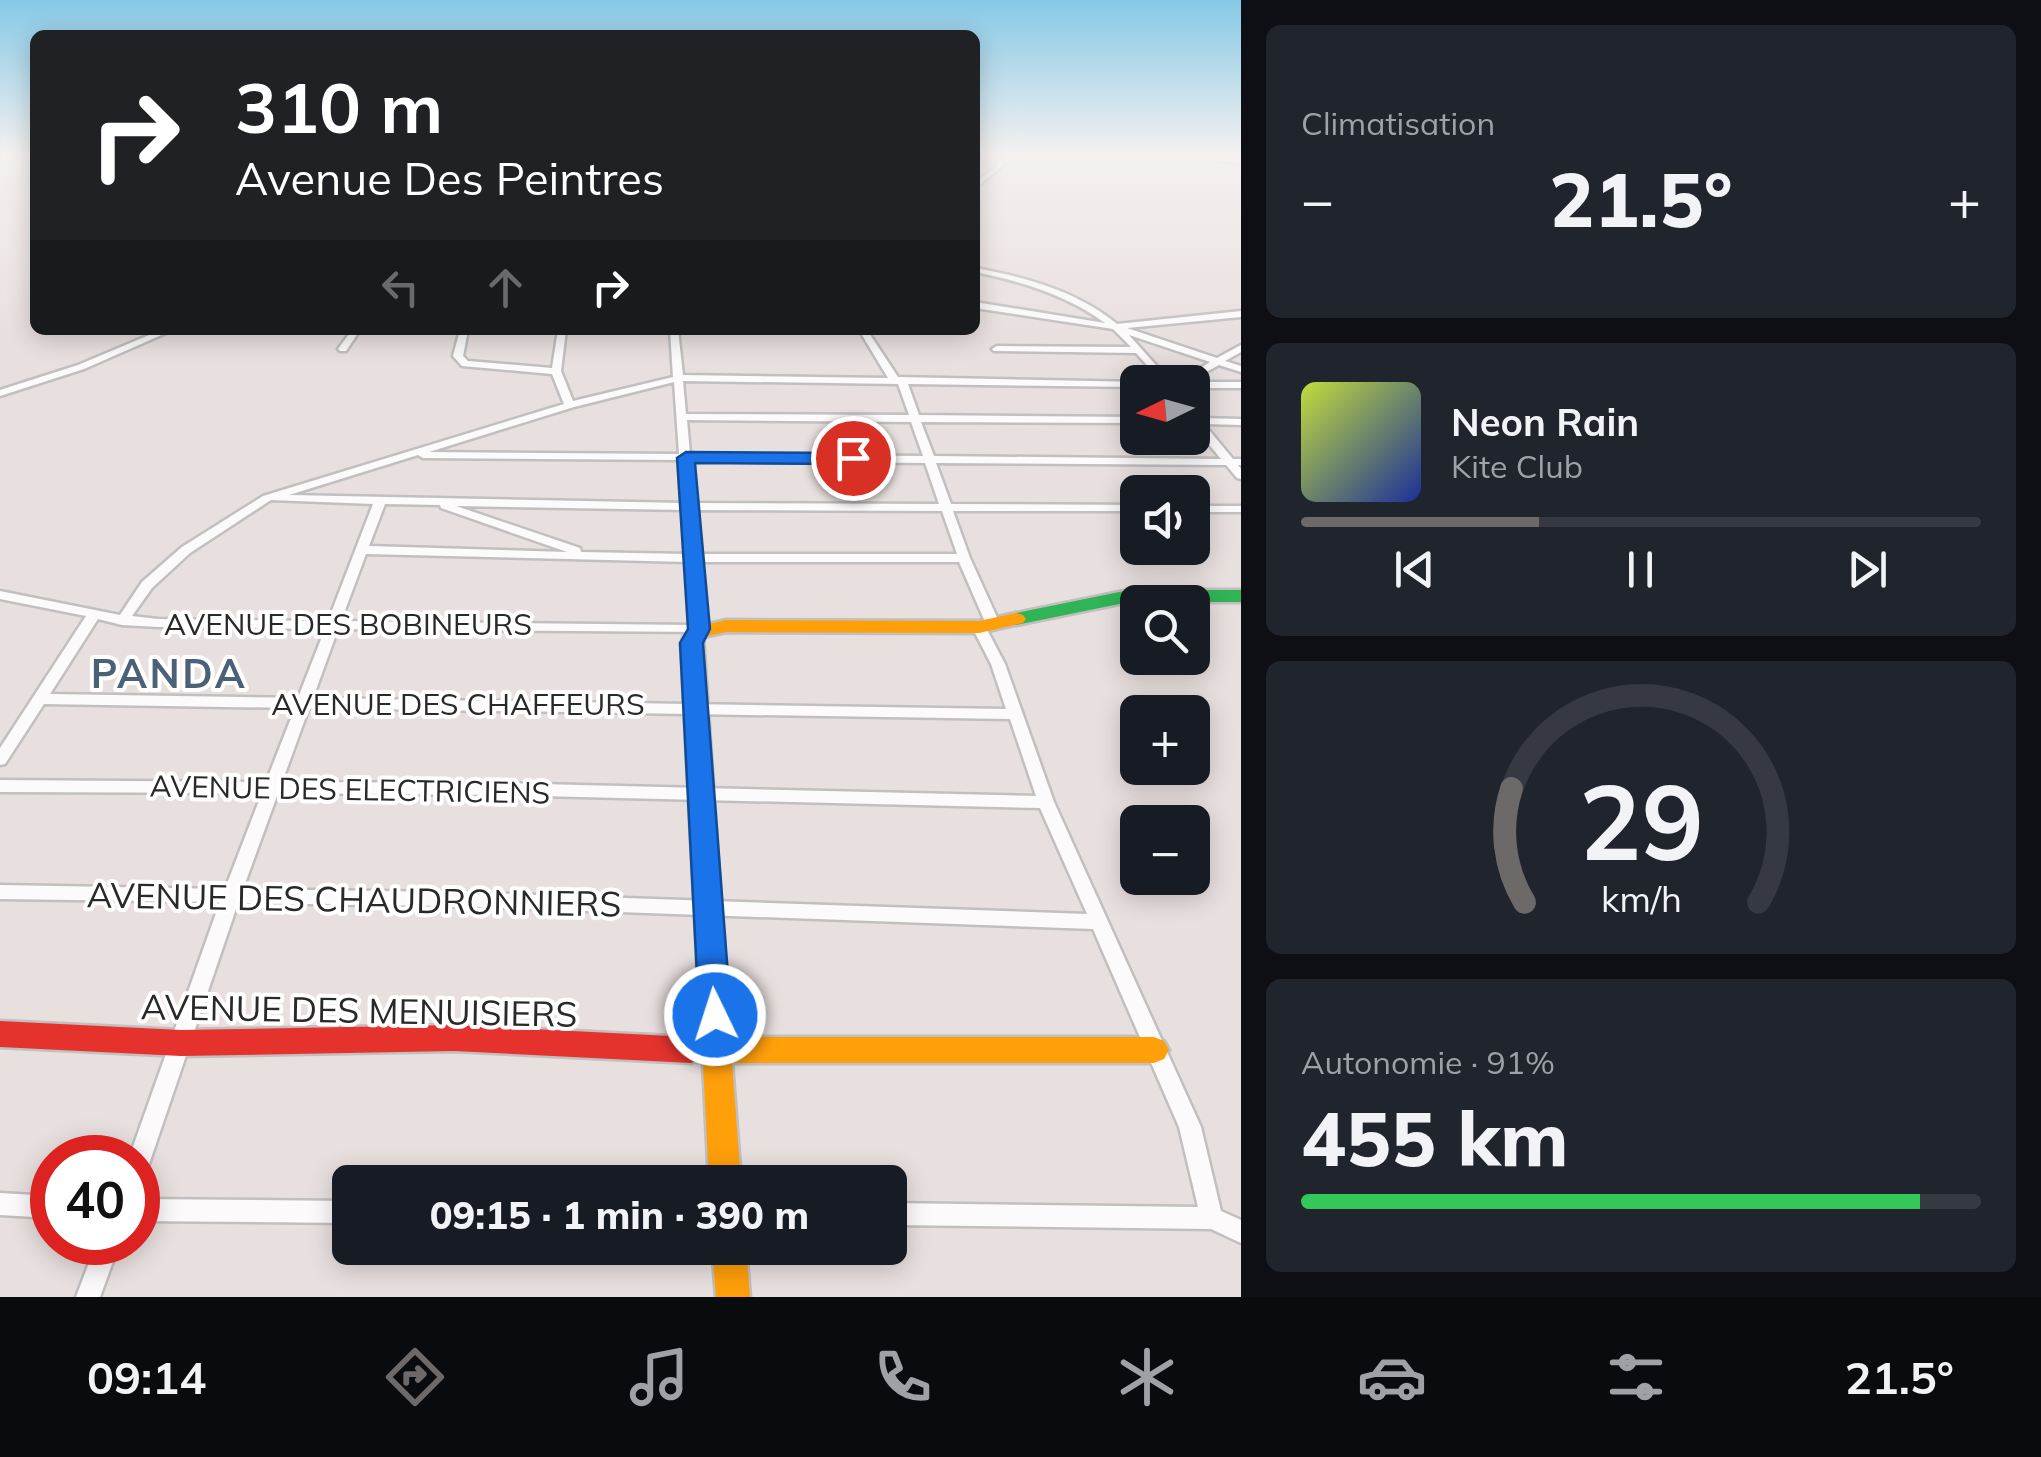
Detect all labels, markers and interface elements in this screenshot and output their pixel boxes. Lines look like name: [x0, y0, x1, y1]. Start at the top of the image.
text: 310 m: [235, 63, 443, 151]
icon: right: [70, 70, 200, 200]
text: Climatisation: [1301, 103, 1495, 143]
text: Avenue Des Peintres: [235, 150, 664, 206]
text: 21.5°: [1549, 152, 1733, 246]
text: −: [1301, 165, 1334, 234]
text: +: [1948, 165, 1981, 234]
icon: left: [373, 260, 428, 315]
icon: ahead: [478, 260, 533, 315]
icon: right: [583, 260, 638, 315]
north arrow: [1120, 365, 1210, 455]
map controls: [1120, 365, 1210, 895]
text: Neon Rain: [1451, 398, 1639, 446]
pin: [811, 416, 896, 501]
icon: arrive: [826, 431, 881, 486]
text: Kite Club: [1451, 446, 1583, 486]
button: sound: [1120, 475, 1210, 565]
icon: previous: [1387, 542, 1442, 597]
icon: pause: [1613, 542, 1668, 597]
icon: next: [1840, 542, 1895, 597]
button: search: [1120, 585, 1210, 675]
street label: AVENUE DES BOBINEURS: [164, 605, 532, 643]
district label: PANDA: [91, 648, 247, 698]
street label: AVENUE DES CHAFFEURS: [271, 685, 645, 723]
button: +: [1120, 695, 1210, 785]
text: 29: [1579, 755, 1703, 886]
street label: AVENUE DES ELECTRICIENS: [149, 767, 551, 811]
button: −: [1120, 805, 1210, 895]
street label: AVENUE DES CHAUDRONNIERS: [86, 872, 622, 926]
text: km/h: [1601, 876, 1681, 921]
position arrow: [663, 963, 767, 1067]
street label: AVENUE DES MENUISIERS: [140, 984, 578, 1036]
text: Autonomie · 91%: [1301, 1042, 1555, 1082]
text: 455 km: [1301, 1091, 1569, 1185]
speed limit sign: 40: [30, 1135, 160, 1265]
text: 09:15 · 1 min · 390 m: [430, 1191, 809, 1239]
icon: directions: [380, 1342, 450, 1412]
icon: music: [624, 1342, 694, 1412]
icon: phone: [868, 1342, 938, 1412]
icon: climate: [1112, 1342, 1182, 1412]
icon: car: [1357, 1342, 1427, 1412]
icon: filters: [1601, 1342, 1671, 1412]
text: 09:14: [87, 1349, 206, 1405]
text: 21.5°: [1845, 1349, 1954, 1405]

